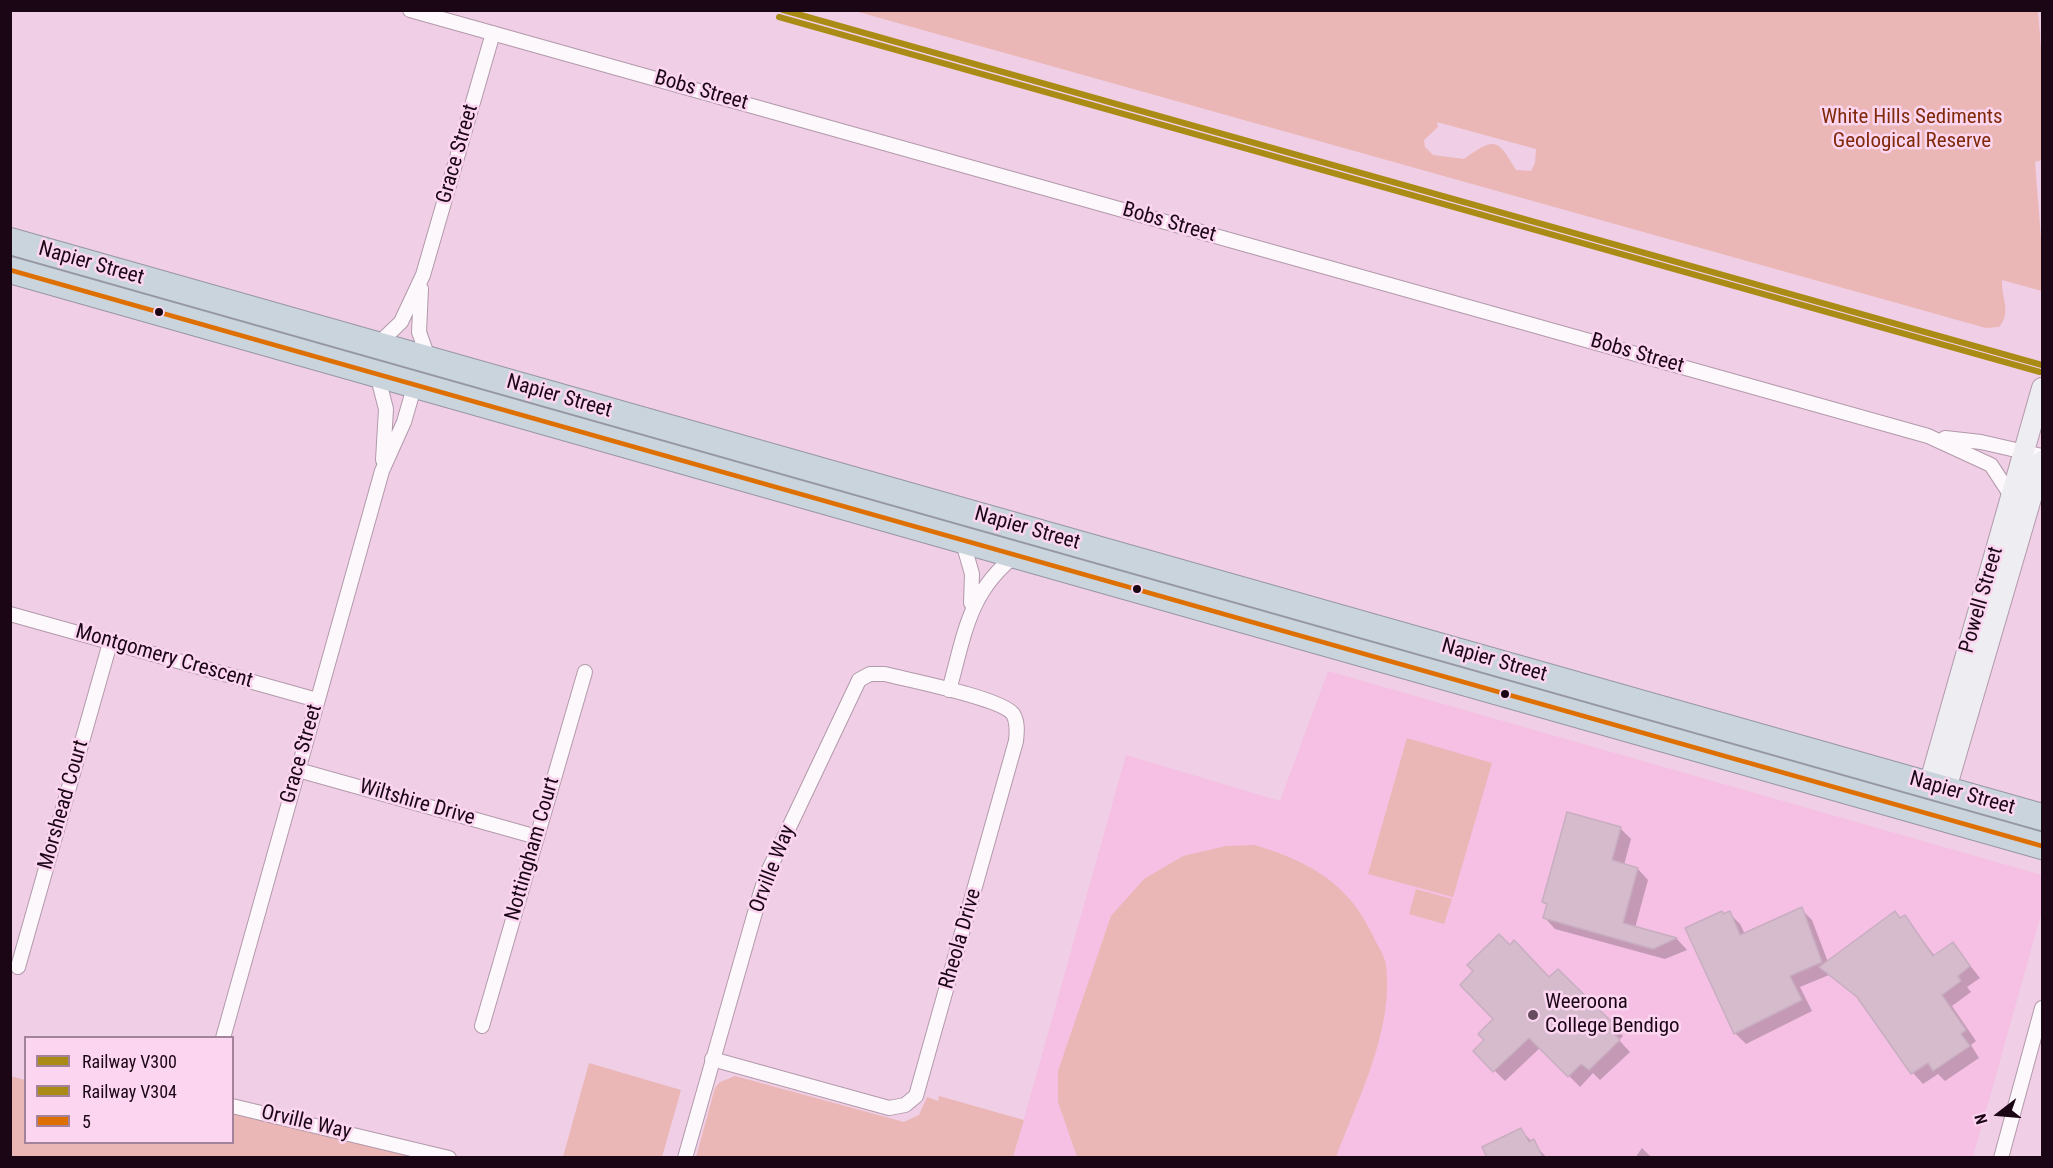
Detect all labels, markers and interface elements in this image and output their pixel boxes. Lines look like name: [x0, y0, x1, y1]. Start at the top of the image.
street label: Bobs Street: [651, 66, 751, 116]
street label: Grace Street: [432, 101, 484, 207]
park label: White Hills Sediments Geological Reserve: [1821, 105, 2003, 155]
street label: Bobs Street: [1119, 198, 1219, 248]
street label: Napier Street: [35, 237, 147, 291]
unlabelled marker: [153, 306, 165, 318]
street label: Bobs Street: [1587, 329, 1687, 379]
street label: Napier Street: [503, 370, 615, 424]
street label: Napier Street: [971, 502, 1083, 556]
street label: Powell Street: [1955, 544, 2009, 656]
unlabelled marker: [1131, 583, 1143, 595]
street label: Montgomery Crescent: [73, 620, 255, 694]
street label: Napier Street: [1438, 634, 1550, 688]
unlabelled marker: [1499, 688, 1511, 700]
street label: Grace Street: [276, 701, 328, 807]
street label: Morshead Court: [34, 737, 94, 873]
street label: Napier Street: [1906, 767, 2018, 821]
street label: Wiltshire Drive: [356, 774, 478, 832]
street label: Nottingham Court: [501, 774, 565, 924]
street label: Orville Way: [745, 822, 801, 916]
street label: Rheola Drive: [935, 886, 987, 992]
place label: Weeroona College Bendigo: [1545, 990, 1680, 1040]
marker: Weeroona College Bendigo: [1526, 1008, 1540, 1022]
legend: [24, 1036, 234, 1144]
text: Railway V300: [82, 1051, 177, 1072]
text: Railway V304: [82, 1081, 177, 1102]
north arrow: [1969, 1084, 2029, 1144]
street label: Orville Way: [259, 1100, 353, 1146]
text: 5: [82, 1111, 91, 1132]
text: N: [1971, 1112, 1992, 1126]

